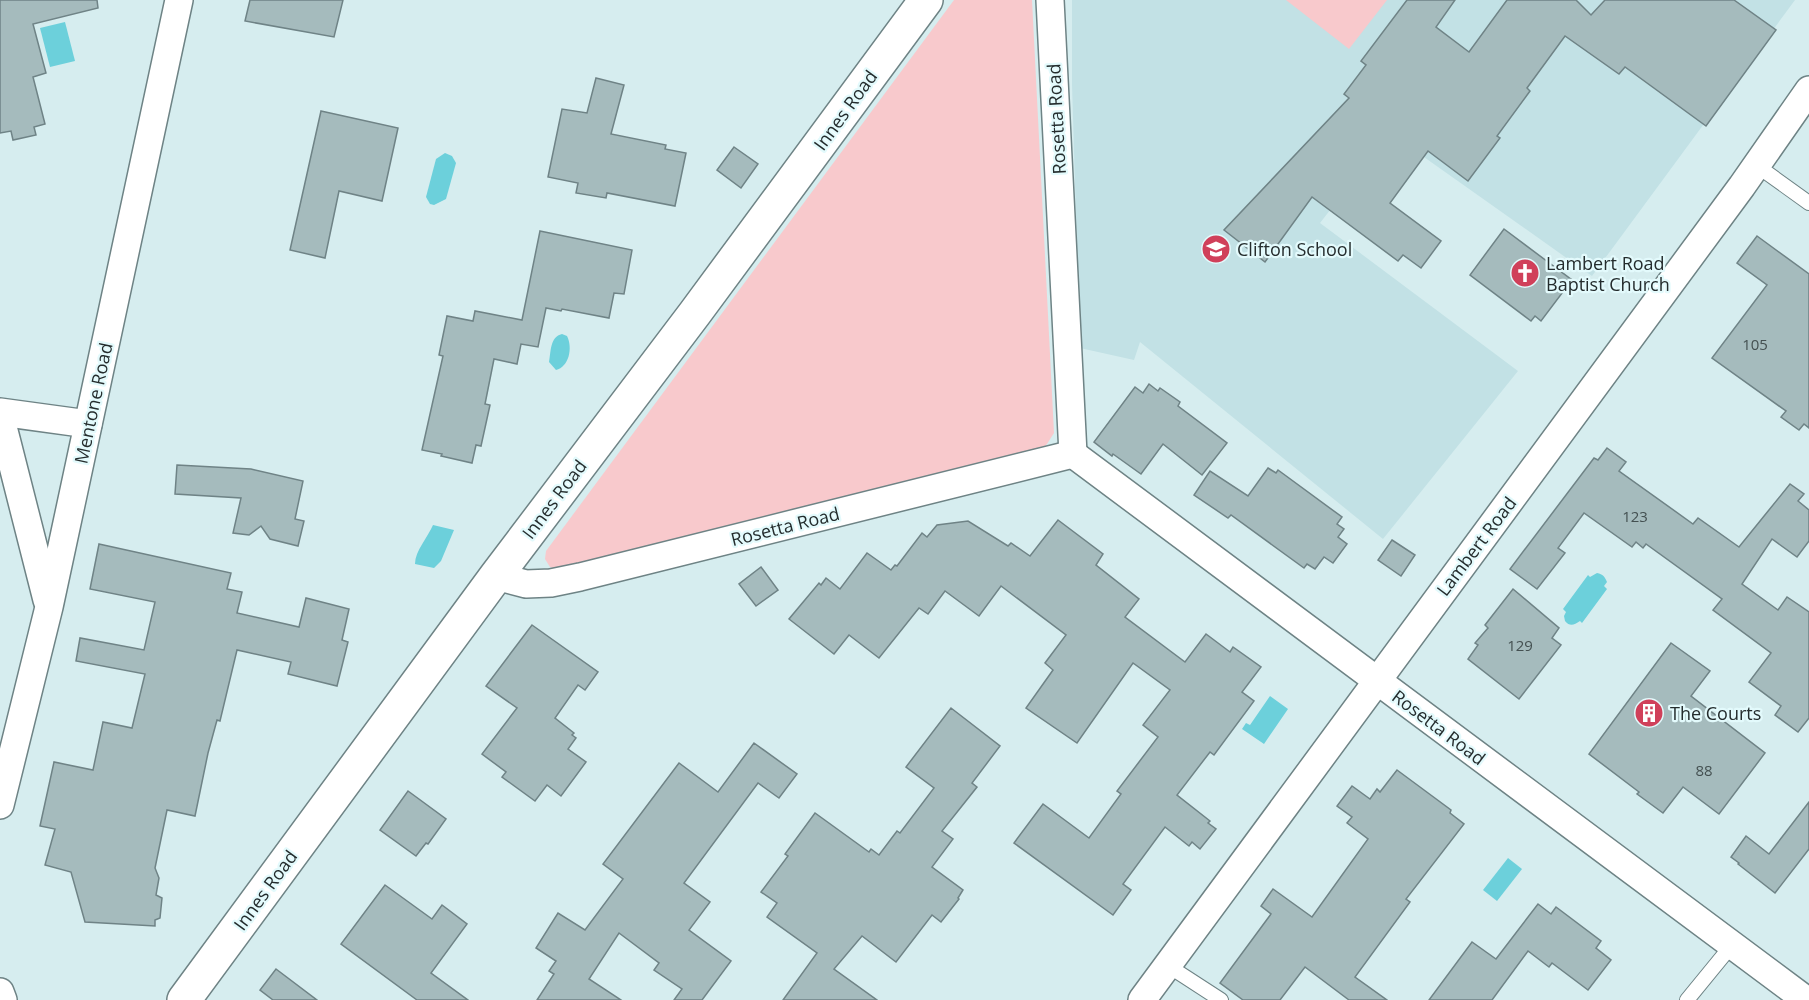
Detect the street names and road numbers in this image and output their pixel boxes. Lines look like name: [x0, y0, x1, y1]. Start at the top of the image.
street label: Rosetta Road: [1041, 63, 1071, 175]
street label: Innes Road: [808, 65, 882, 155]
street label: Mentone Road: [68, 340, 118, 466]
street label: Innes Road: [516, 454, 592, 544]
street label: Lambert Road: [1431, 491, 1521, 601]
street label: Rosetta Road: [728, 501, 842, 551]
street label: Rosetta Road: [1387, 684, 1491, 770]
street label: Innes Road: [228, 845, 302, 935]

